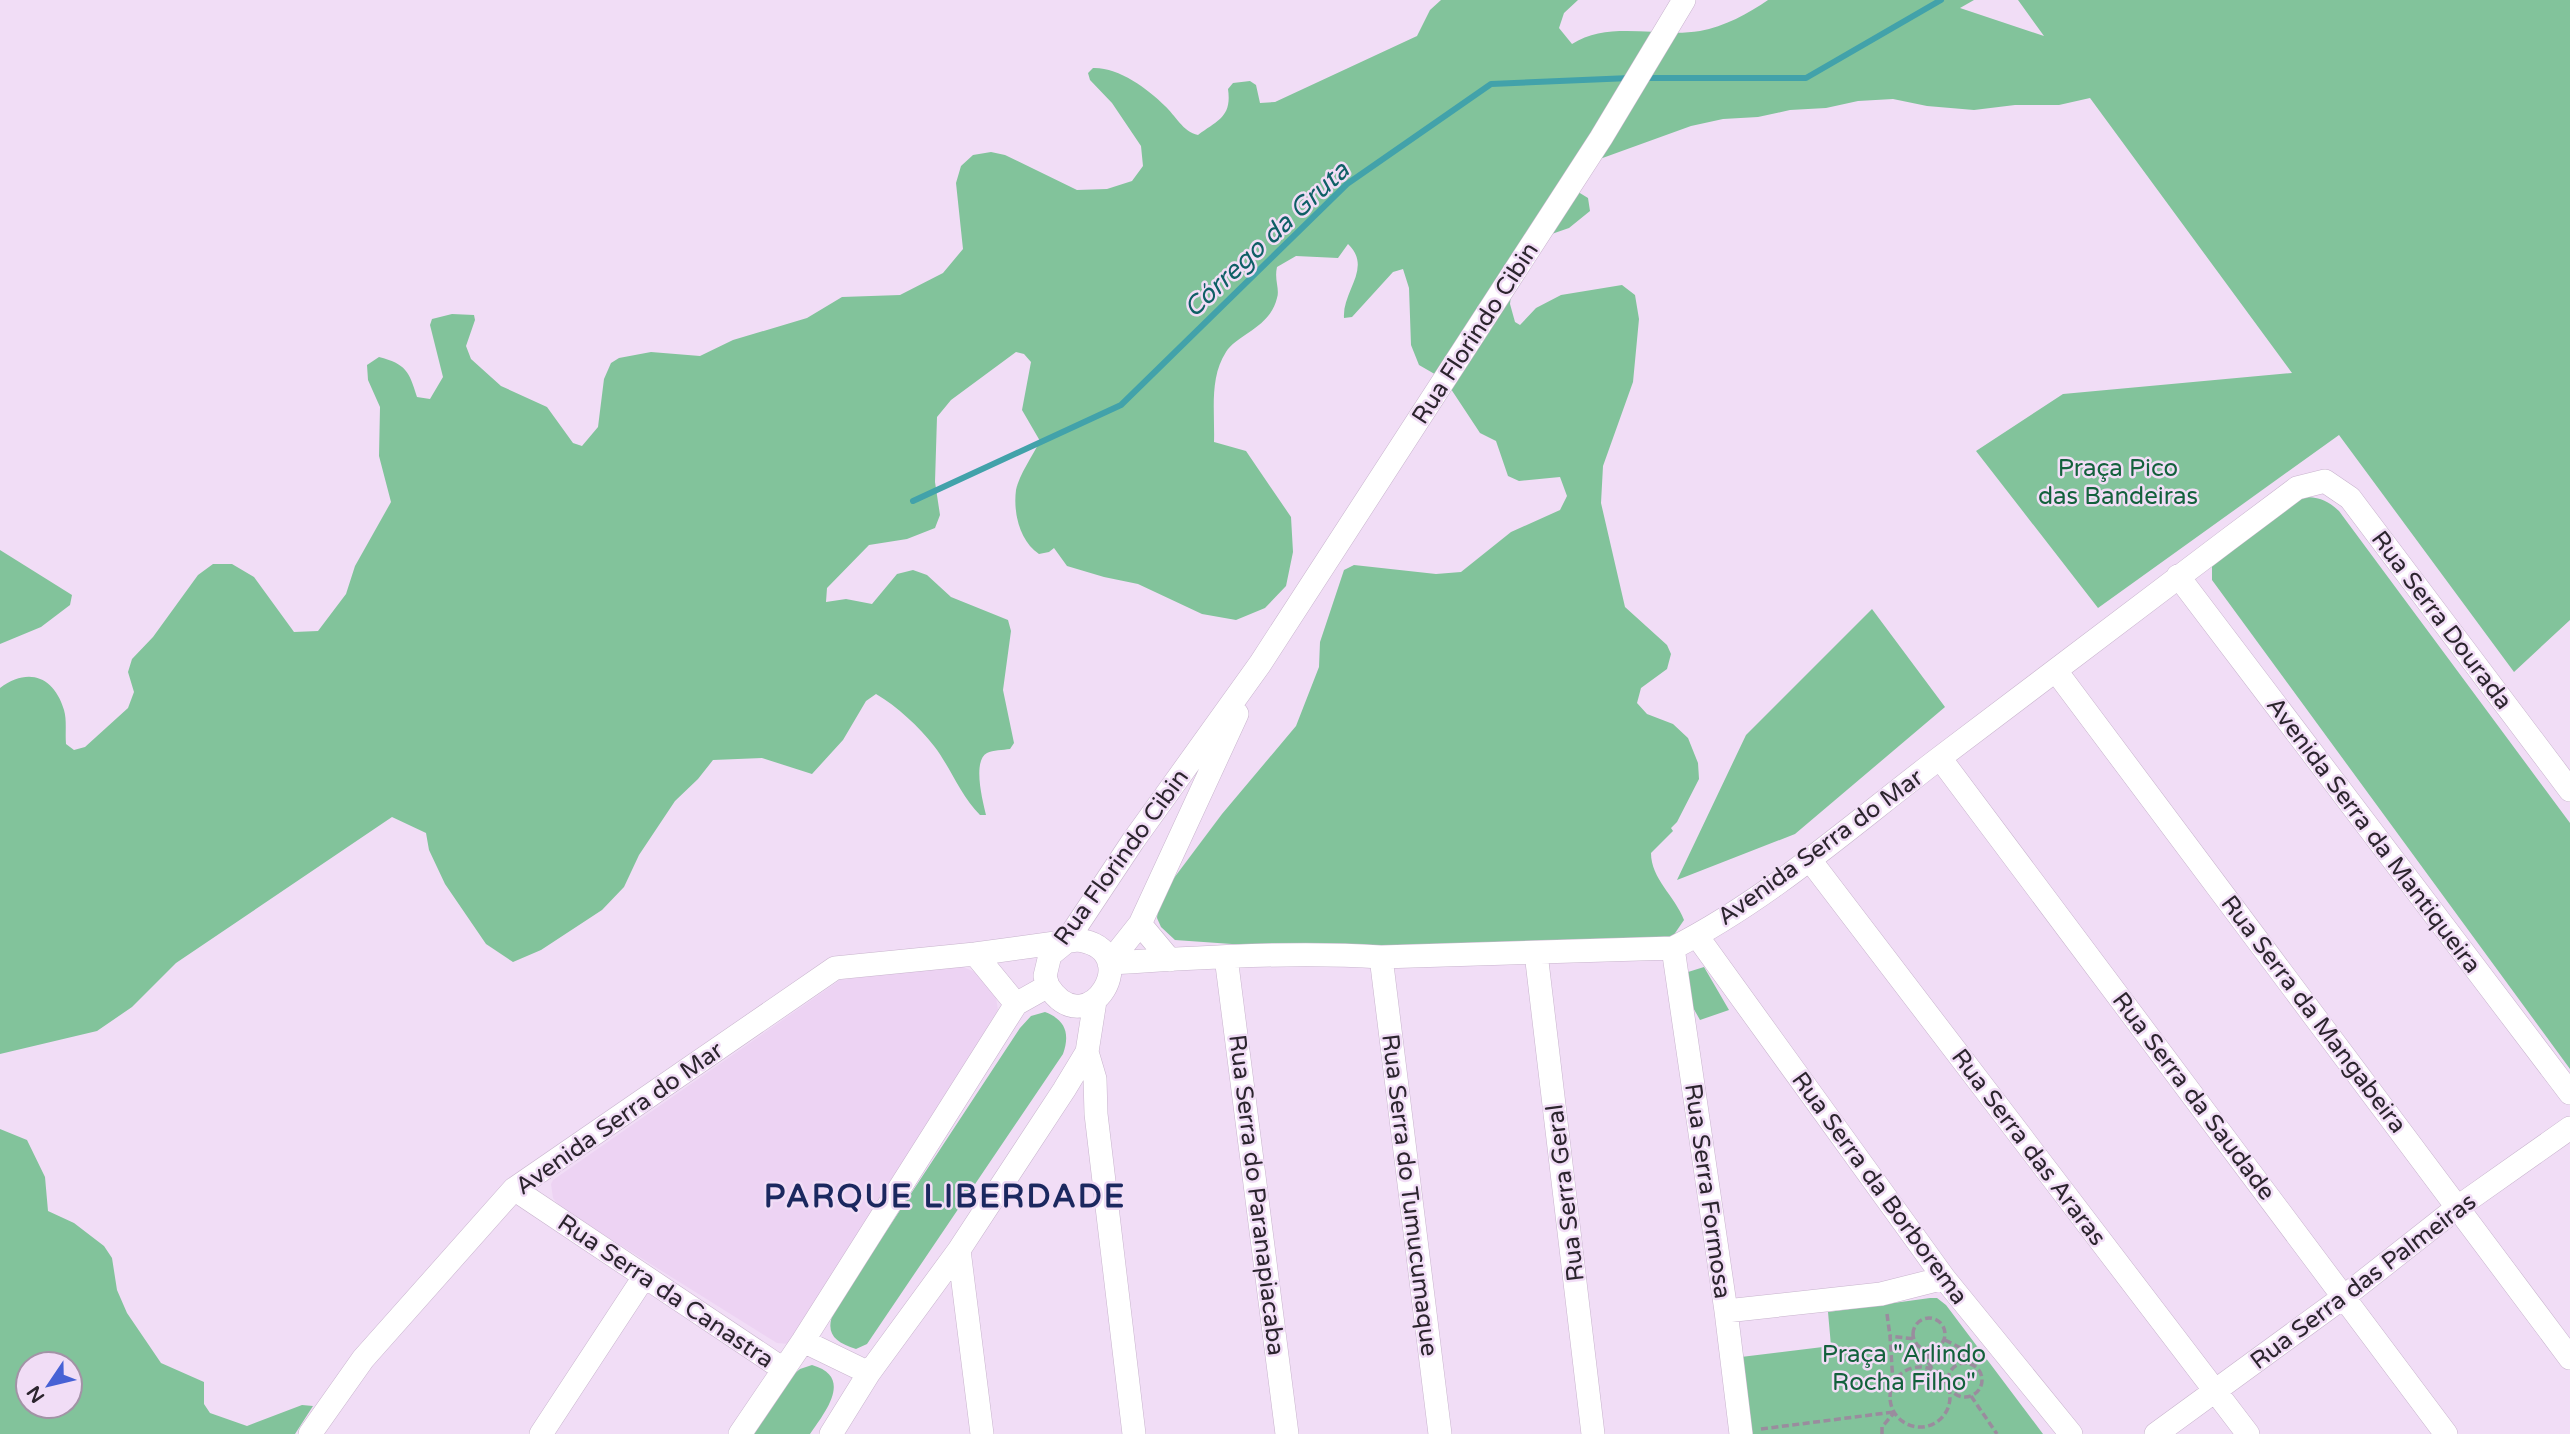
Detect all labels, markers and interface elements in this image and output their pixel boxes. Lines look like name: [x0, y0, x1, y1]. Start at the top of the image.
water label: Córrego da Gruta: [1177, 154, 1356, 324]
street label: Rua Florindo Cibin: [1406, 237, 1545, 429]
park label: Praça Pico das Bandeiras: [2038, 454, 2198, 511]
street label: Rua Serra Dourada: [2365, 525, 2518, 715]
street label: Avenida Serra da Mantiqueira: [2260, 692, 2487, 979]
street label: Avenida Serra do Mar: [1712, 763, 1929, 932]
street label: Rua Florindo Cibin: [1048, 764, 1195, 951]
street label: Rua Serra da Mangabeira: [2215, 890, 2412, 1139]
street label: Rua Serra da Saudade: [2106, 987, 2281, 1206]
street label: Rua Serra do Tumucumaque: [1375, 1032, 1444, 1358]
street label: Rua Serra do Paranapiacaba: [1222, 1033, 1291, 1357]
street label: Avenida Serra do Mar: [510, 1035, 729, 1201]
street label: Rua Serra das Araras: [1945, 1043, 2112, 1251]
street label: Rua Serra da Borborema: [1785, 1066, 1974, 1310]
street label: Rua Serra Formosa: [1678, 1082, 1737, 1301]
street label: Rua Serra Geral: [1540, 1103, 1591, 1283]
district label: PARQUE LIBERDADE: [764, 1178, 1126, 1216]
street label: Rua Serra das Palmeiras: [2245, 1187, 2482, 1376]
street label: Rua Serra da Canastra: [552, 1208, 779, 1375]
park label: Praça "Arlindo Rocha Filho": [1822, 1340, 1986, 1397]
north arrow: [14, 1350, 84, 1420]
text: N: [23, 1382, 49, 1407]

